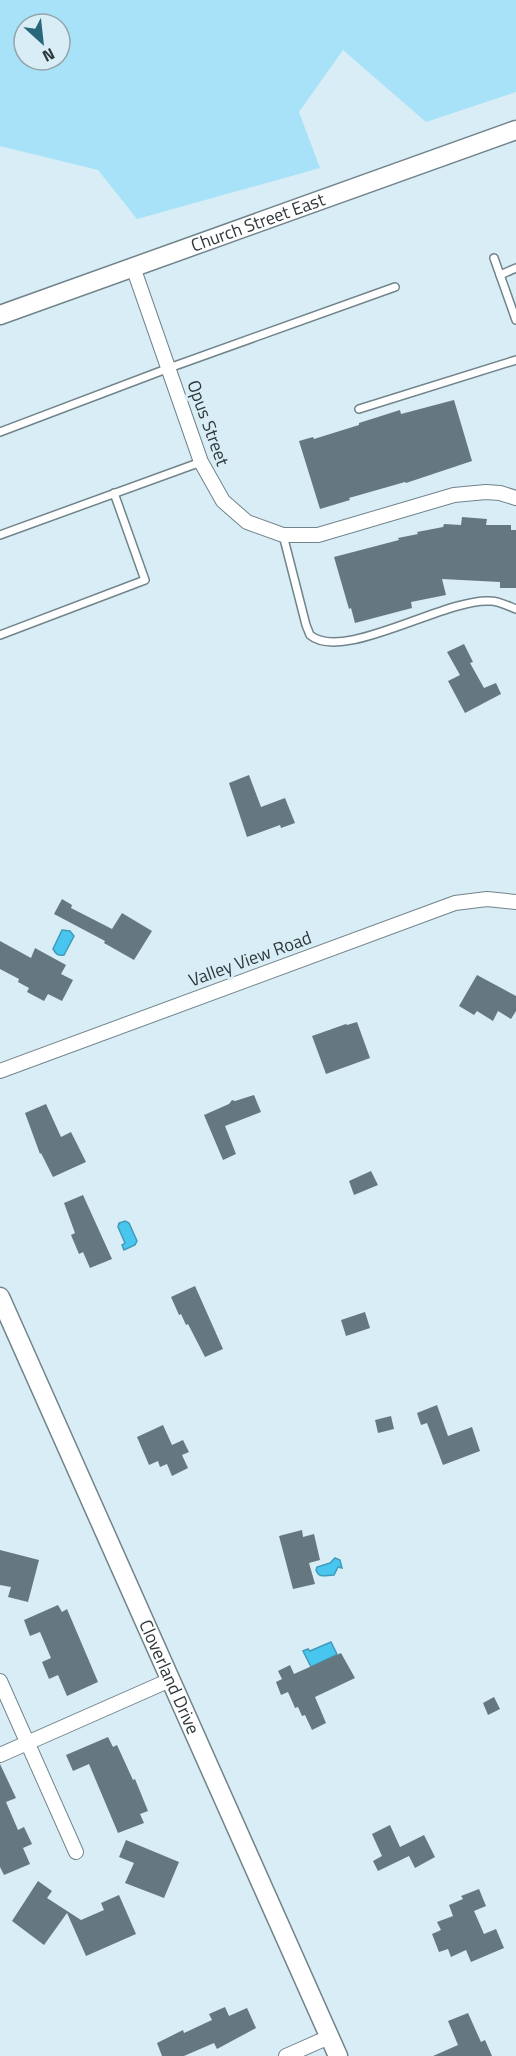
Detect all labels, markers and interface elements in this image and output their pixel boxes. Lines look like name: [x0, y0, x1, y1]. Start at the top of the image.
north arrow: [12, 12, 72, 72]
text: N: [38, 42, 59, 69]
street label: Church Street East: [187, 185, 329, 259]
street label: Opus Street: [180, 376, 237, 470]
street label: Valley View Road: [185, 924, 315, 993]
street label: Cloverland Drive: [132, 1615, 207, 1738]

